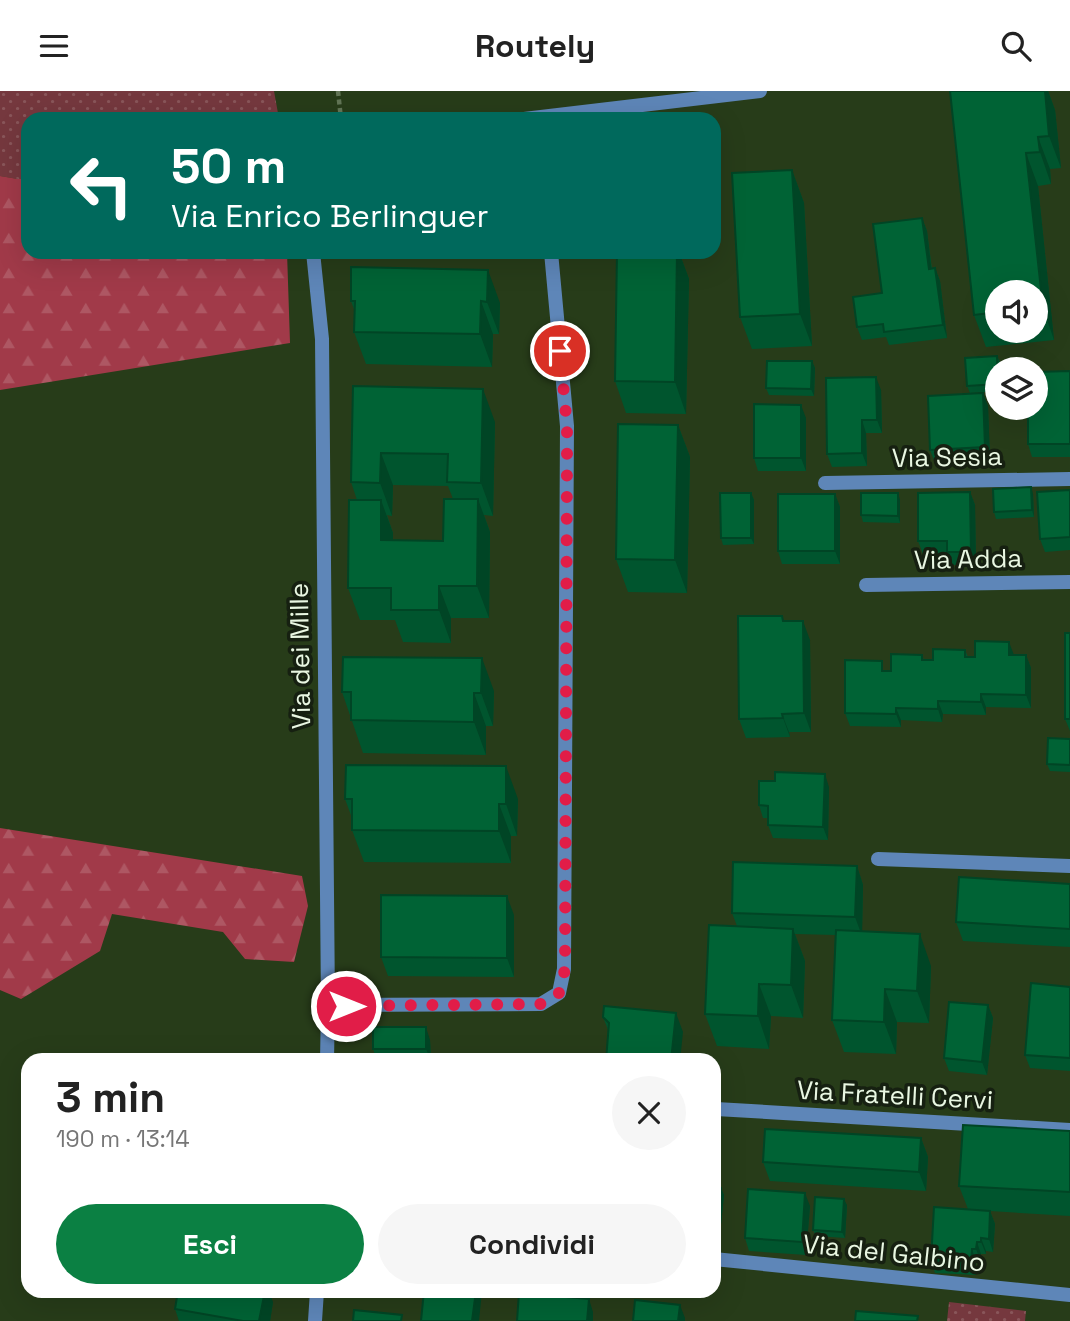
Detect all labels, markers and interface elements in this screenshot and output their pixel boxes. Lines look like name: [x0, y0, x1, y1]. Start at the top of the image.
text: Routely: [475, 26, 595, 66]
icon: menu: [35, 27, 73, 65]
icon: search: [997, 27, 1035, 65]
text: 50 m: [171, 135, 286, 197]
icon: left: [56, 140, 147, 231]
text: Via Enrico Berlinguer: [171, 196, 489, 236]
map controls: [985, 280, 1048, 420]
button: sound: [985, 280, 1048, 343]
pin: [530, 321, 590, 381]
icon: arrive: [541, 332, 579, 370]
button: layers: [985, 357, 1048, 420]
street label: Via Sesia: [891, 439, 1003, 475]
street label: Via Adda: [913, 541, 1023, 577]
street label: Via dei Mille: [282, 583, 318, 729]
position arrow: [309, 969, 383, 1043]
text: 3 min: [56, 1071, 165, 1124]
street label: Via Fratelli Cervi: [796, 1073, 994, 1117]
button: close: [612, 1076, 686, 1150]
text: 190 m · 13:14: [56, 1124, 190, 1154]
button: Esci: [56, 1204, 364, 1284]
button: Condividi: [378, 1204, 686, 1284]
street label: Via del Galbino: [801, 1227, 987, 1279]

